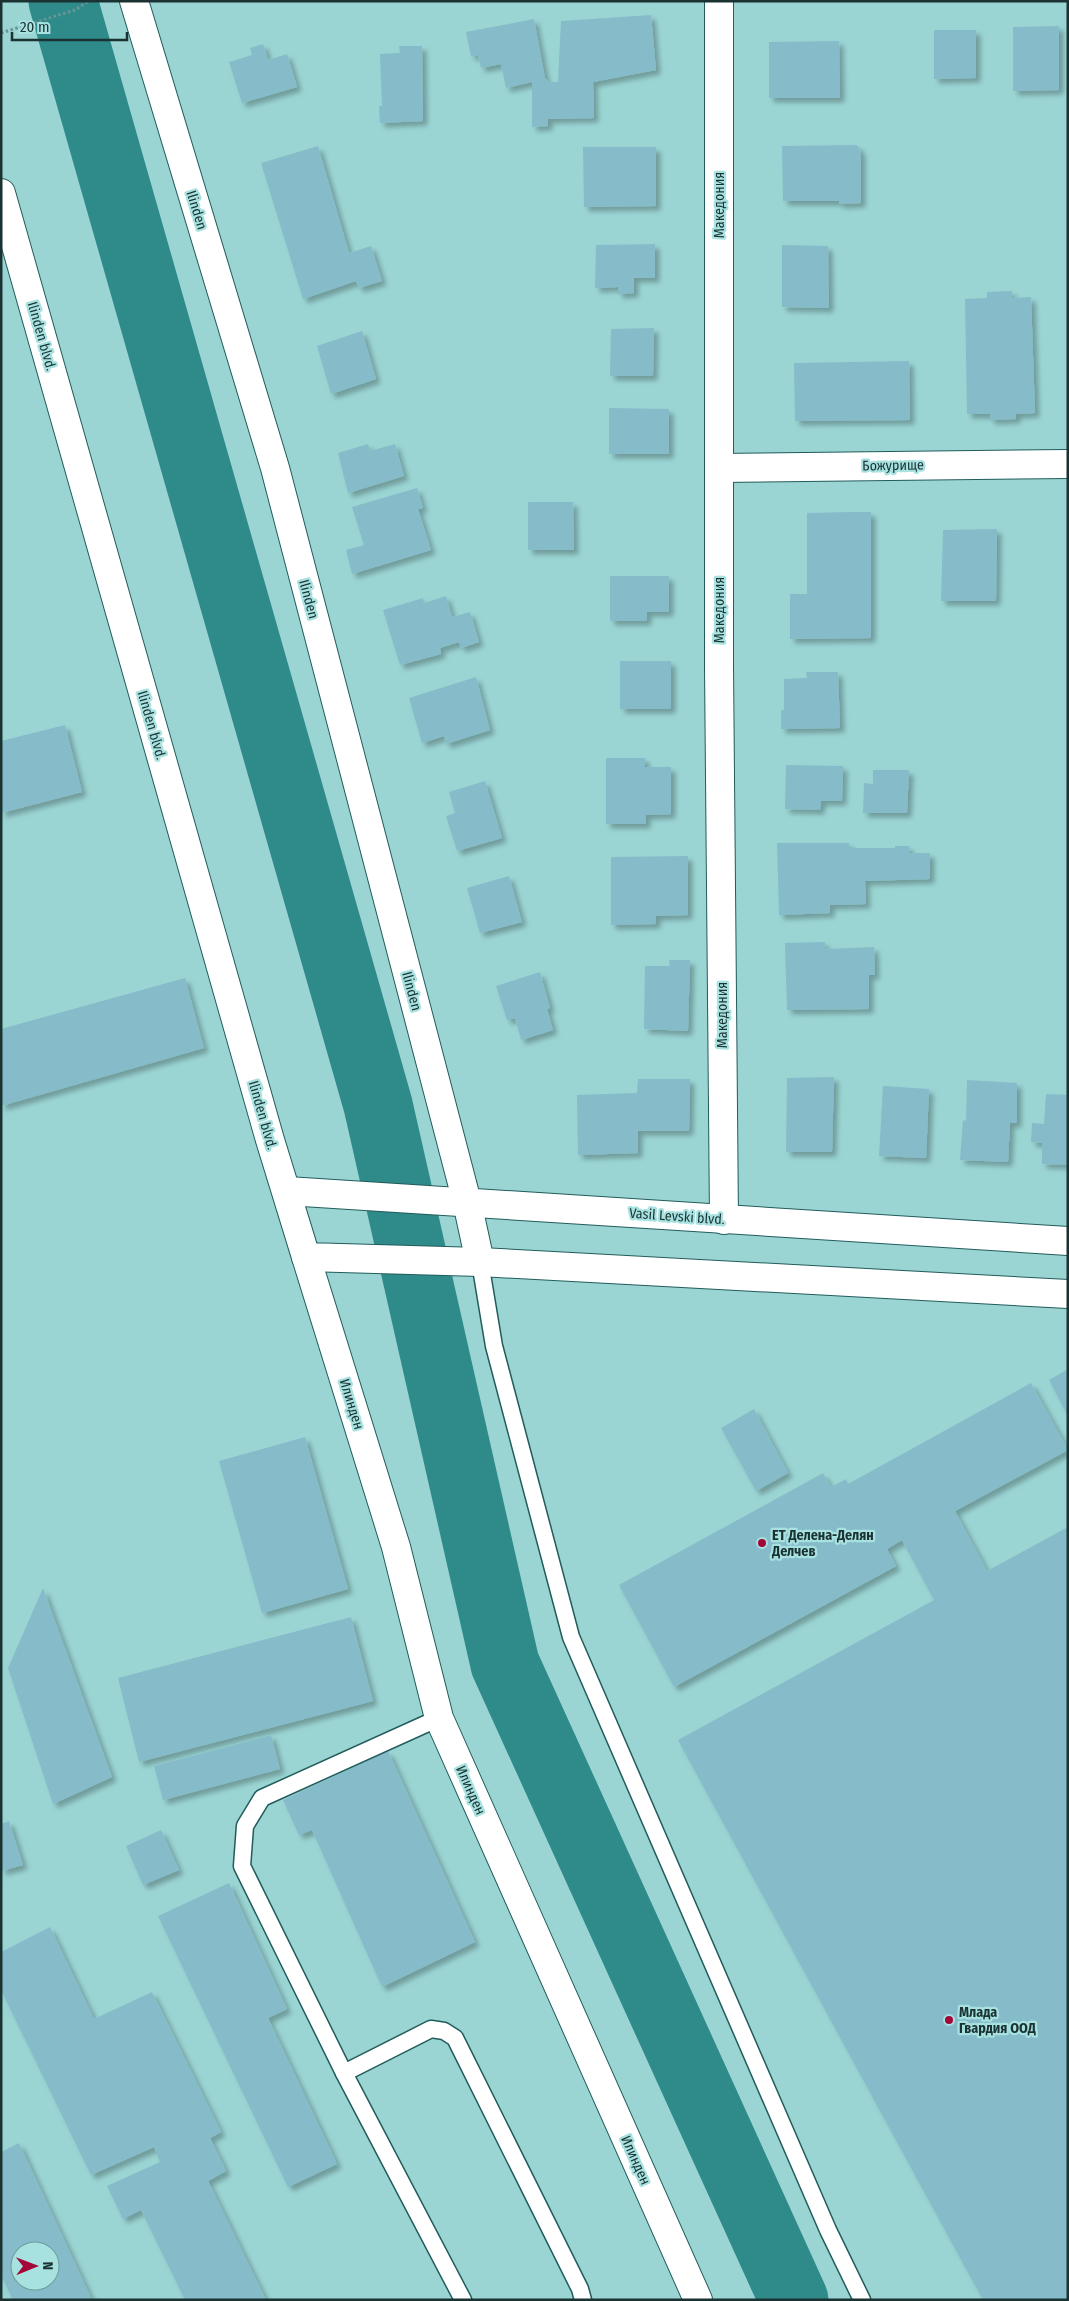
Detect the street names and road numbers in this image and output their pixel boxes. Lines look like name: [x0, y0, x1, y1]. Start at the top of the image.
street label: Македония: [711, 172, 728, 238]
street label: Ilinden: [183, 188, 211, 232]
street label: Ilinden blvd.: [24, 300, 59, 373]
street label: Божурище: [862, 456, 924, 475]
street label: Македония: [711, 577, 728, 643]
street label: Ilinden: [295, 578, 322, 621]
street label: Ilinden blvd.: [134, 689, 169, 762]
street label: Ilinden: [398, 970, 425, 1013]
street label: Македония: [714, 982, 731, 1048]
street label: Ilinden blvd.: [245, 1079, 280, 1152]
street label: Vasil Levski blvd.: [629, 1205, 725, 1228]
street label: Илинден: [336, 1377, 367, 1432]
street label: Илинден: [452, 1763, 489, 1817]
street label: Илинден: [617, 2133, 654, 2187]

